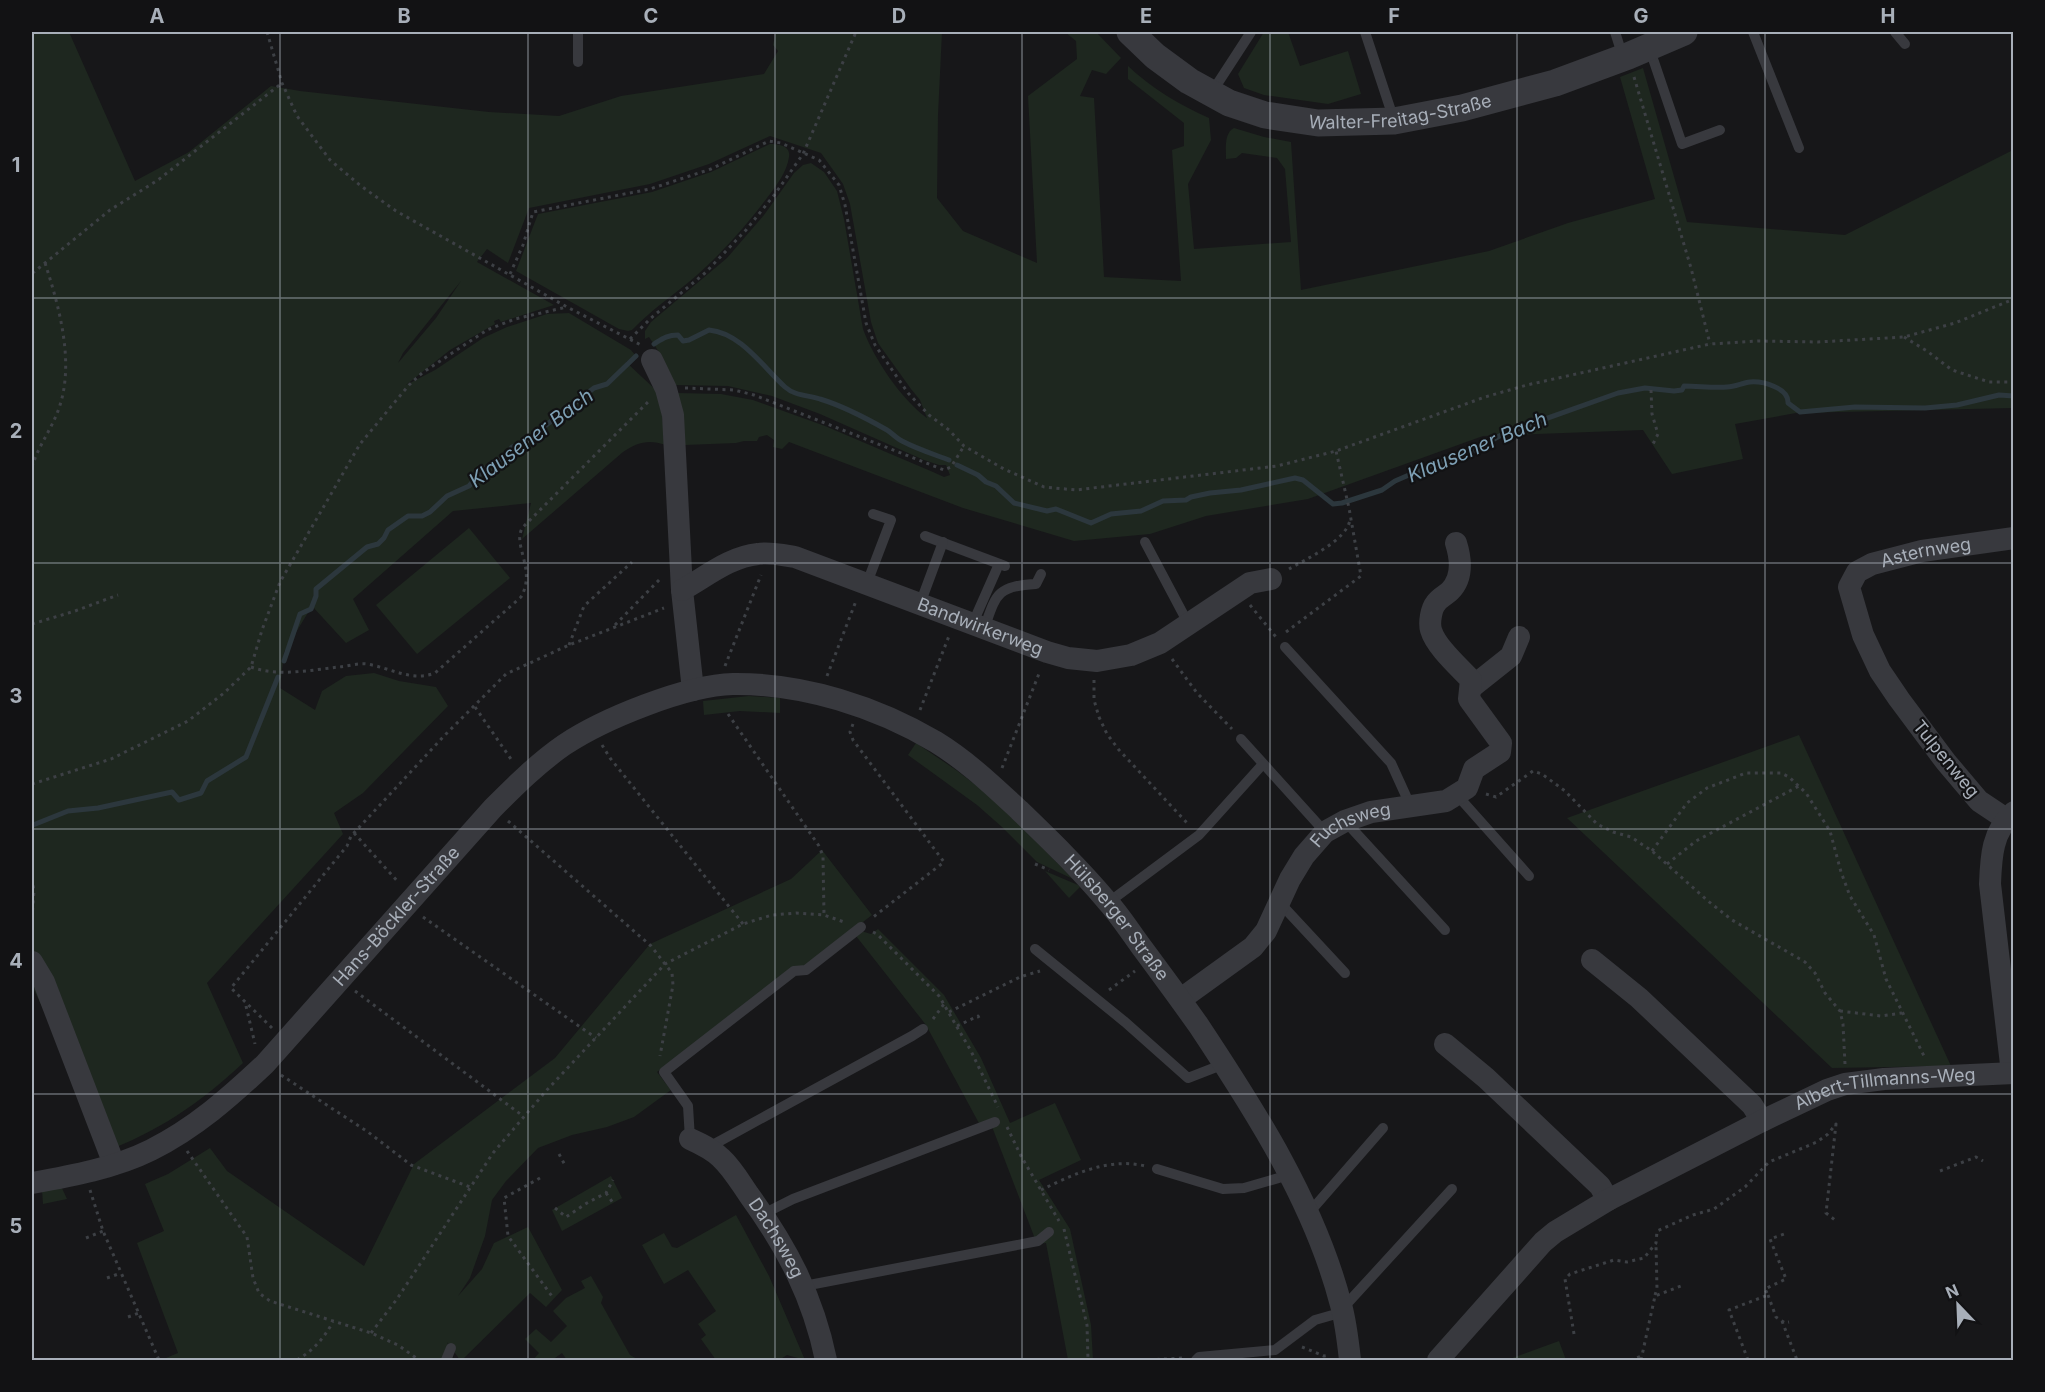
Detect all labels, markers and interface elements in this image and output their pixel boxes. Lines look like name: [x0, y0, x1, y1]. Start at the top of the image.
text: A: [150, 4, 165, 28]
text: B: [397, 4, 411, 28]
text: C: [644, 4, 658, 28]
text: D: [892, 4, 906, 28]
text: E: [1140, 4, 1152, 28]
text: F: [1388, 4, 1400, 28]
text: G: [1633, 4, 1649, 28]
text: H: [1881, 4, 1895, 28]
street label: Walter-Freitag-Straße: [1307, 90, 1494, 134]
text: 1: [12, 153, 20, 177]
water label: Klausener Bach: [464, 383, 598, 493]
water label: Klausener Bach: [1403, 407, 1551, 487]
text: 2: [10, 419, 22, 443]
street label: Asternweg: [1878, 533, 1972, 571]
street label: Bandwirkerweg: [915, 593, 1046, 660]
text: 3: [10, 684, 22, 708]
street label: Tulpenweg: [1909, 716, 1984, 802]
street label: Fuchsweg: [1305, 798, 1392, 851]
street label: Hans-Böckler-Straße: [329, 842, 464, 990]
street label: Hülsberger Straße: [1060, 850, 1174, 984]
text: 4: [9, 949, 23, 973]
street label: Albert-Tillmanns-Weg: [1791, 1064, 1976, 1114]
street label: Dachsweg: [745, 1194, 808, 1281]
text: 5: [10, 1214, 22, 1238]
north arrow: [1928, 1275, 1988, 1335]
text: N: [1943, 1280, 1962, 1303]

